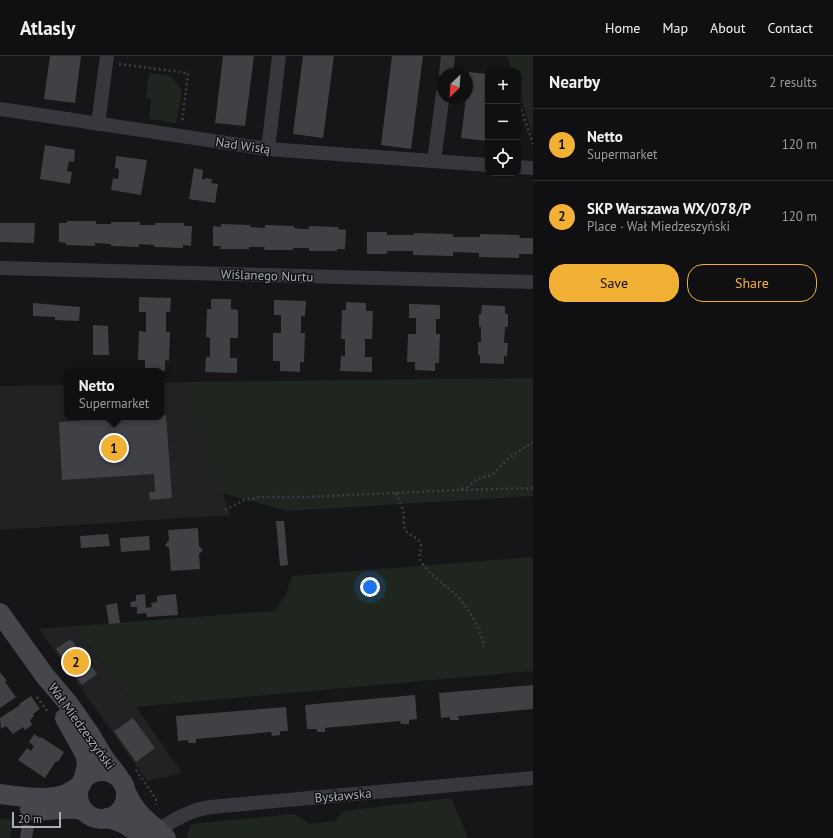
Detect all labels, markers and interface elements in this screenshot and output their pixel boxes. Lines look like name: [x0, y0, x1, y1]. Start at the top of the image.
text: Atlasly: [20, 16, 75, 40]
text: Home: [605, 19, 640, 37]
text: Map: [662, 19, 688, 37]
text: About: [710, 19, 746, 37]
text: Contact: [768, 19, 813, 37]
north arrow: [437, 68, 473, 104]
map controls: [485, 68, 521, 176]
button: +: [485, 68, 521, 104]
text: Nearby: [549, 71, 600, 93]
text: 2 results: [769, 74, 817, 91]
button: −: [485, 104, 521, 140]
text: Netto: [587, 127, 623, 146]
street label: Nad Wisłą: [214, 133, 272, 158]
text: 1: [558, 136, 566, 153]
text: 120 m: [782, 136, 817, 153]
button: locate: [485, 140, 521, 176]
text: Supermarket: [587, 146, 657, 163]
text: SKP Warszawa WX/078/P: [587, 199, 751, 218]
text: 2: [558, 208, 566, 225]
text: 120 m: [782, 208, 817, 225]
text: Place · Wał Miedzeszyński: [587, 218, 730, 235]
button: Save: [549, 264, 679, 302]
button: Share: [687, 264, 817, 302]
street label: Wiślanego Nurtu: [220, 265, 314, 286]
popup: [64, 368, 164, 420]
text: Netto: [79, 376, 115, 395]
text: Supermarket: [79, 395, 149, 412]
pin: 1: [101, 433, 127, 463]
your location: [360, 577, 380, 597]
pin: 2: [63, 647, 89, 677]
street label: Wał Miedzeszyński: [44, 680, 119, 773]
street label: Bysławska: [314, 785, 372, 806]
scale bar: [12, 810, 61, 829]
text: 20 m: [18, 812, 42, 826]

